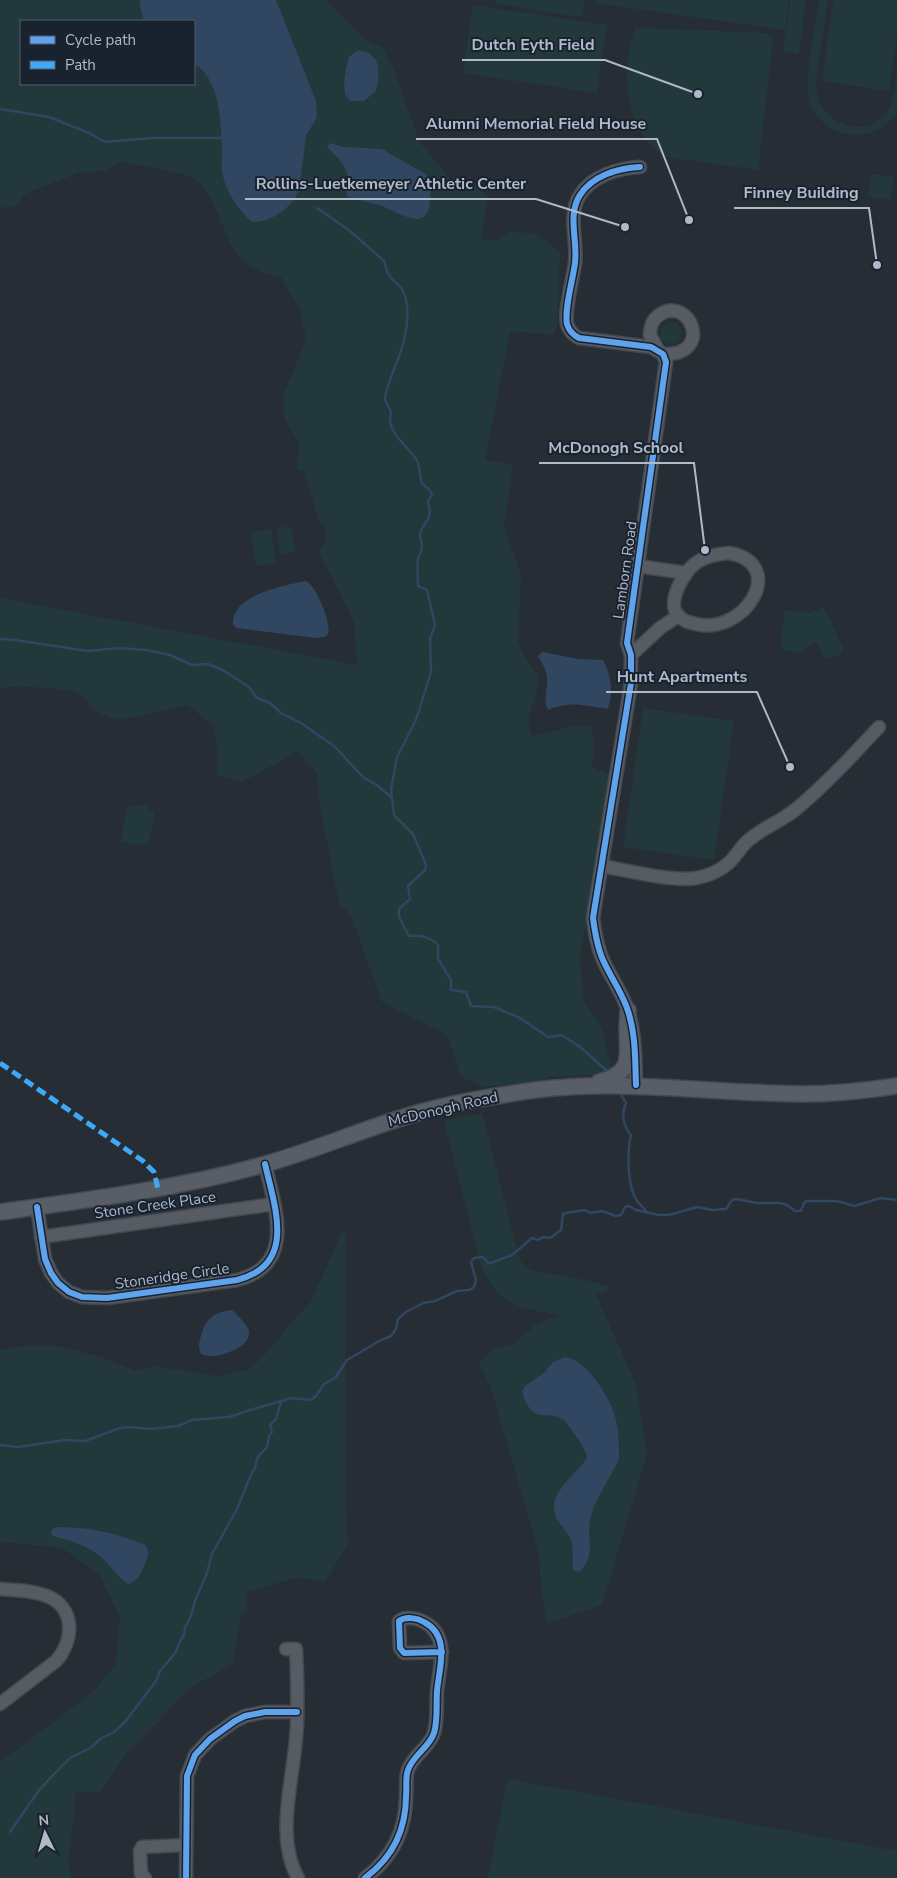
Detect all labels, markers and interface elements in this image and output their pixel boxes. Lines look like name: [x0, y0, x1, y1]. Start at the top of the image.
legend: [20, 20, 195, 85]
callout: Dutch Eyth Field: [462, 29, 605, 60]
text: Cycle path: [65, 30, 136, 50]
text: Dutch Eyth Field: [471, 34, 595, 56]
text: Path: [65, 55, 96, 75]
callout: Alumni Memorial Field House: [416, 108, 657, 139]
text: Alumni Memorial Field House: [426, 113, 647, 135]
callout: Rollins-Luetkemeyer Athletic Center: [245, 168, 536, 199]
text: Rollins-Luetkemeyer Athletic Center: [256, 173, 527, 195]
callout: Finney Building: [734, 177, 869, 208]
text: Finney Building: [743, 182, 859, 204]
callout: McDonogh School: [539, 432, 694, 463]
text: McDonogh School: [548, 437, 684, 459]
street label: Lamborn Road: [608, 520, 642, 620]
callout: Hunt Apartments: [606, 661, 757, 692]
text: Hunt Apartments: [617, 666, 747, 688]
street label: McDonogh Road: [386, 1087, 500, 1131]
street label: Stone Creek Place: [93, 1187, 217, 1223]
street label: Stoneridge Circle: [113, 1258, 231, 1294]
north arrow: [20, 1808, 70, 1858]
text: N: [38, 1811, 50, 1830]

